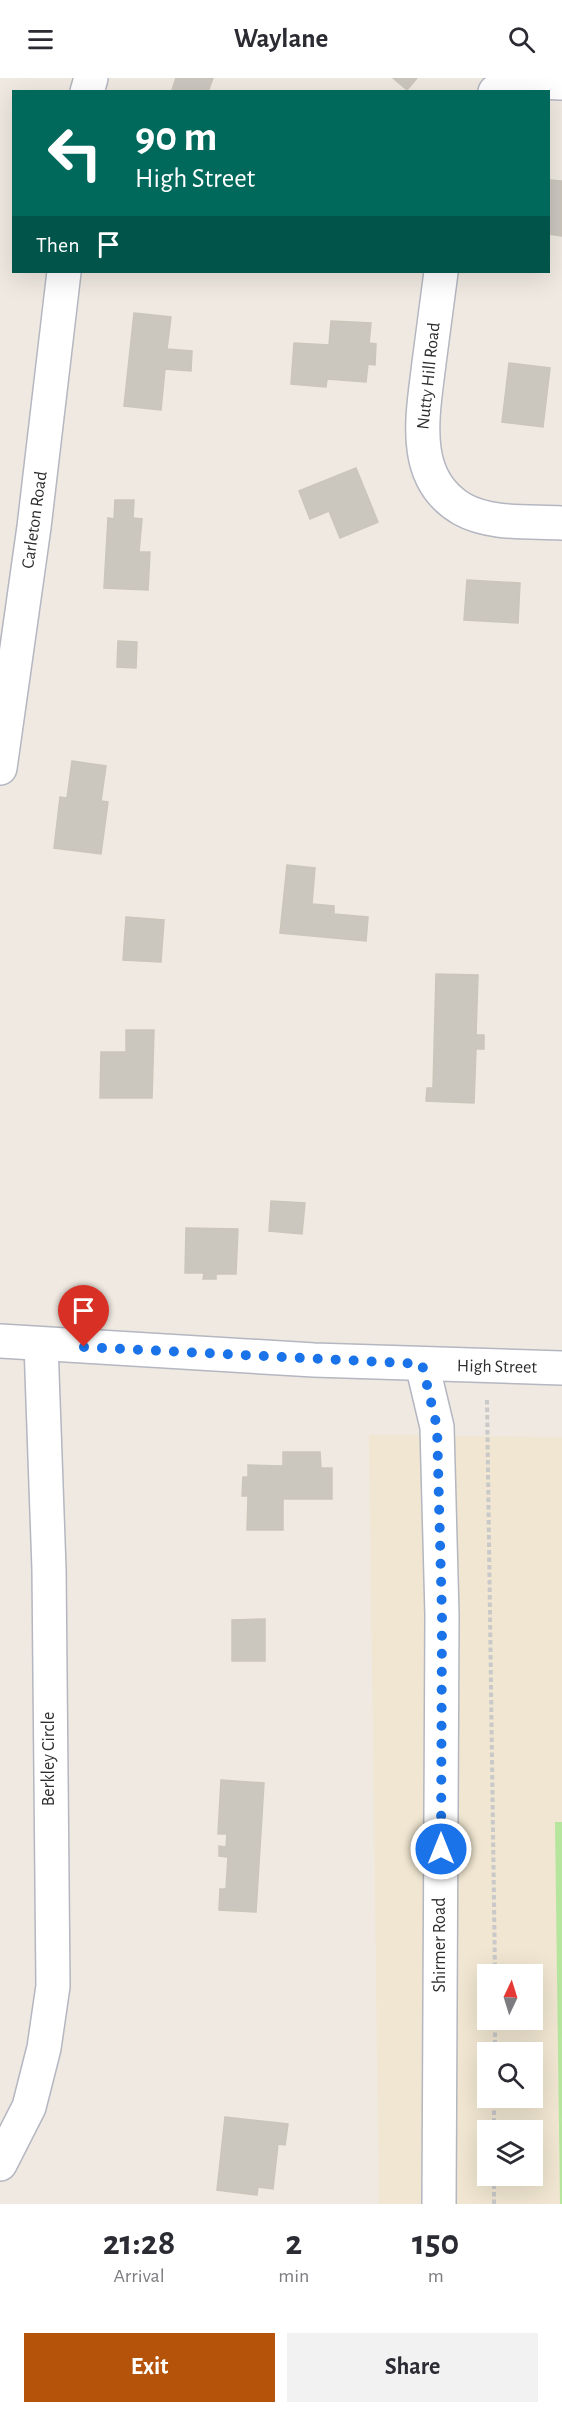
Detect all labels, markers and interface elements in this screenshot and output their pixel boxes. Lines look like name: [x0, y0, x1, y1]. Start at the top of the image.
icon: menu: [24, 23, 57, 56]
icon: search: [505, 23, 538, 56]
text: Waylane: [234, 25, 328, 52]
icon: left: [36, 114, 114, 192]
text: 90 m: [135, 116, 217, 158]
text: High Street: [135, 165, 255, 192]
icon: arrive: [92, 228, 125, 261]
text: Then: [36, 234, 80, 256]
street label: Nutty Hill Road: [414, 321, 444, 431]
street label: Carleton Road: [19, 470, 51, 570]
pin: [58, 1285, 109, 1347]
icon: arrive: [67, 1294, 100, 1327]
street label: High Street: [457, 1357, 537, 1377]
street label: Berkley Circle: [40, 1712, 58, 1806]
position arrow: [409, 1817, 473, 1881]
street label: Shirmer Road: [431, 1897, 449, 1993]
north arrow: [477, 1964, 543, 2030]
map controls: [477, 1964, 543, 2186]
button: search: [477, 2042, 543, 2108]
button: layers: [477, 2120, 543, 2186]
text: 21:28: [103, 2225, 176, 2261]
text: 2: [285, 2225, 302, 2261]
text: 150: [412, 2225, 459, 2261]
text: Arrival: [113, 2266, 165, 2286]
text: min: [278, 2266, 309, 2286]
text: m: [428, 2266, 444, 2286]
button: Exit: [24, 2333, 275, 2402]
button: Share: [287, 2333, 538, 2402]

